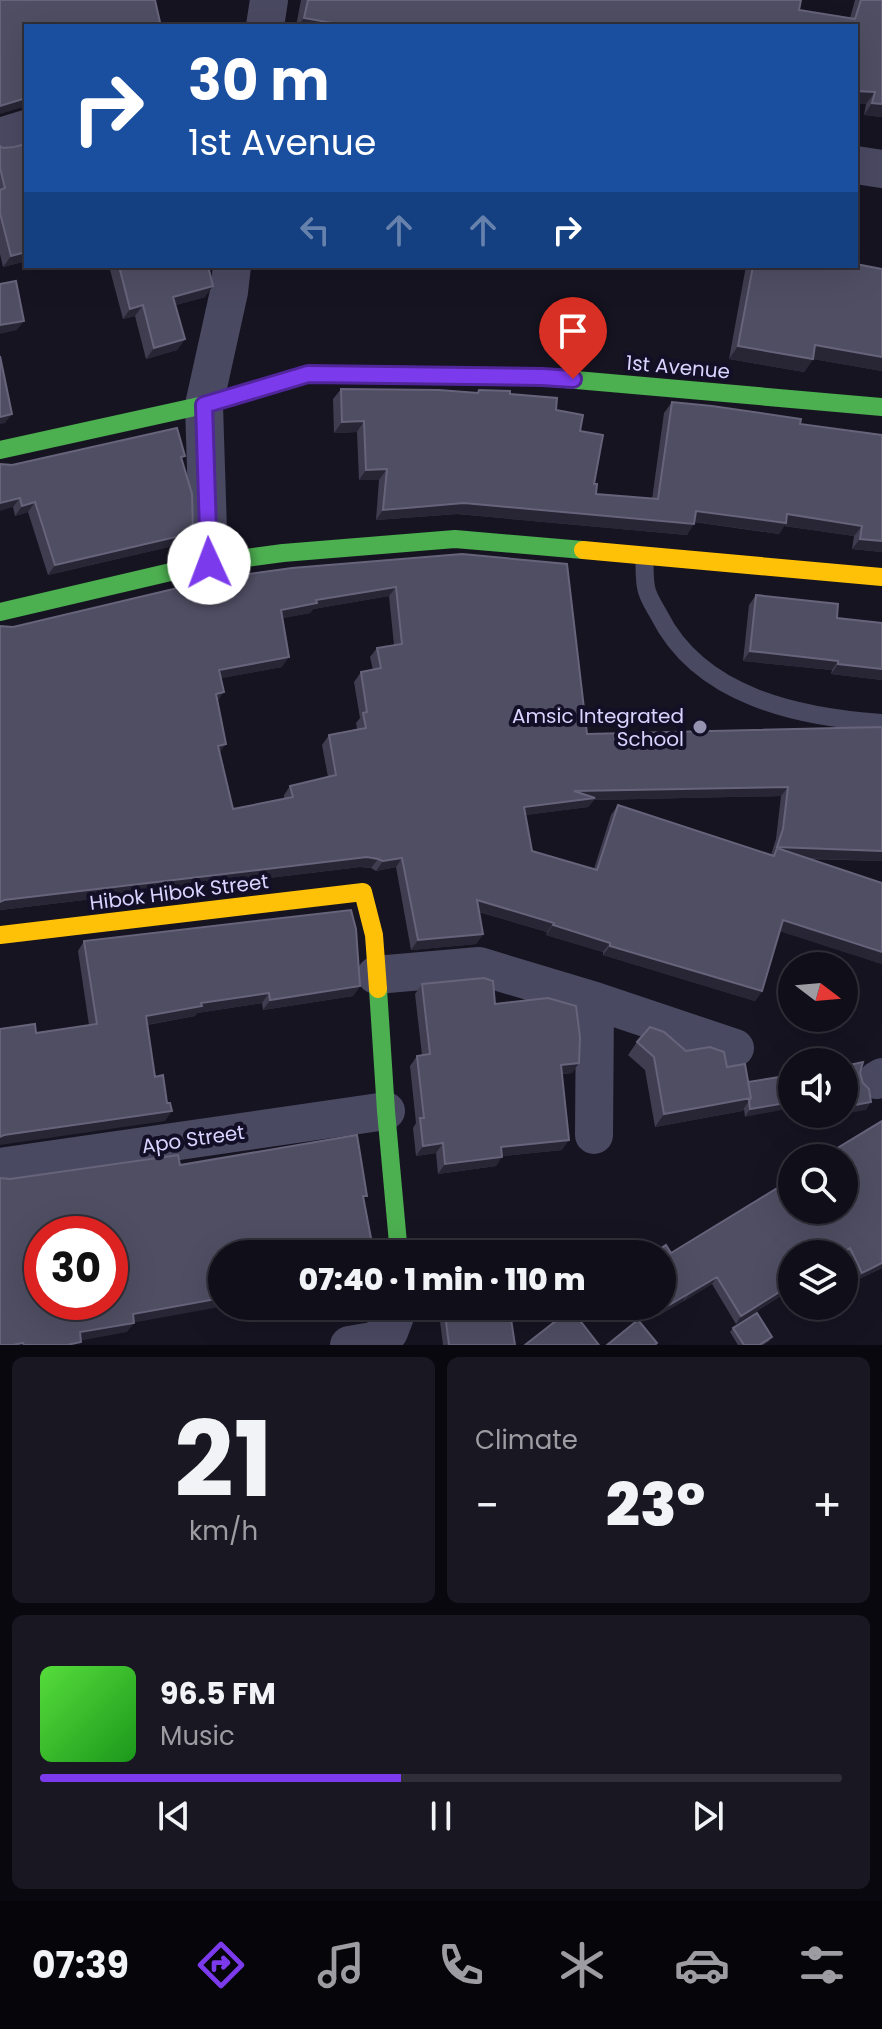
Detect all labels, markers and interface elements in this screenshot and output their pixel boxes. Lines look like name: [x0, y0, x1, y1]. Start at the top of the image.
text: 30 m: [188, 41, 330, 120]
icon: right: [56, 56, 160, 160]
text: 1st Avenue: [188, 117, 376, 168]
icon: left: [293, 208, 337, 252]
icon: ahead: [377, 208, 421, 252]
icon: ahead: [461, 208, 505, 252]
icon: right: [545, 208, 589, 252]
pin: [539, 297, 607, 379]
icon: arrive: [551, 309, 595, 353]
street label: 1st Avenue: [625, 348, 731, 386]
position arrow: [167, 521, 251, 605]
place label: Amsic Integrated School: [512, 702, 684, 753]
marker: Amsic Integrated School: [691, 718, 709, 736]
street label: Hibok Hibok Street: [88, 867, 270, 917]
north arrow: [778, 952, 858, 1032]
map controls: [778, 952, 858, 1320]
button: sound: [778, 1048, 858, 1128]
street label: Apo Street: [140, 1118, 246, 1160]
button: search: [778, 1144, 858, 1224]
speed limit sign: 30: [24, 1216, 128, 1320]
button: layers: [778, 1240, 858, 1320]
text: 07:40 · 1 min · 110 m: [298, 1258, 586, 1301]
text: 21: [174, 1387, 273, 1532]
text: Climate: [475, 1422, 578, 1458]
text: 23°: [606, 1463, 705, 1547]
text: −: [475, 1475, 499, 1536]
text: +: [812, 1475, 842, 1536]
text: km/h: [189, 1513, 258, 1549]
text: 96.5 FM: [160, 1672, 276, 1715]
text: Music: [160, 1718, 235, 1754]
icon: previous: [152, 1794, 196, 1838]
icon: pause: [419, 1794, 463, 1838]
icon: next: [686, 1794, 730, 1838]
icon: directions: [193, 1937, 249, 1993]
icon: music: [313, 1937, 369, 1993]
icon: phone: [433, 1937, 489, 1993]
icon: climate: [554, 1937, 610, 1993]
icon: car: [674, 1937, 730, 1993]
icon: filters: [794, 1937, 850, 1993]
text: 07:39: [32, 1940, 129, 1991]

